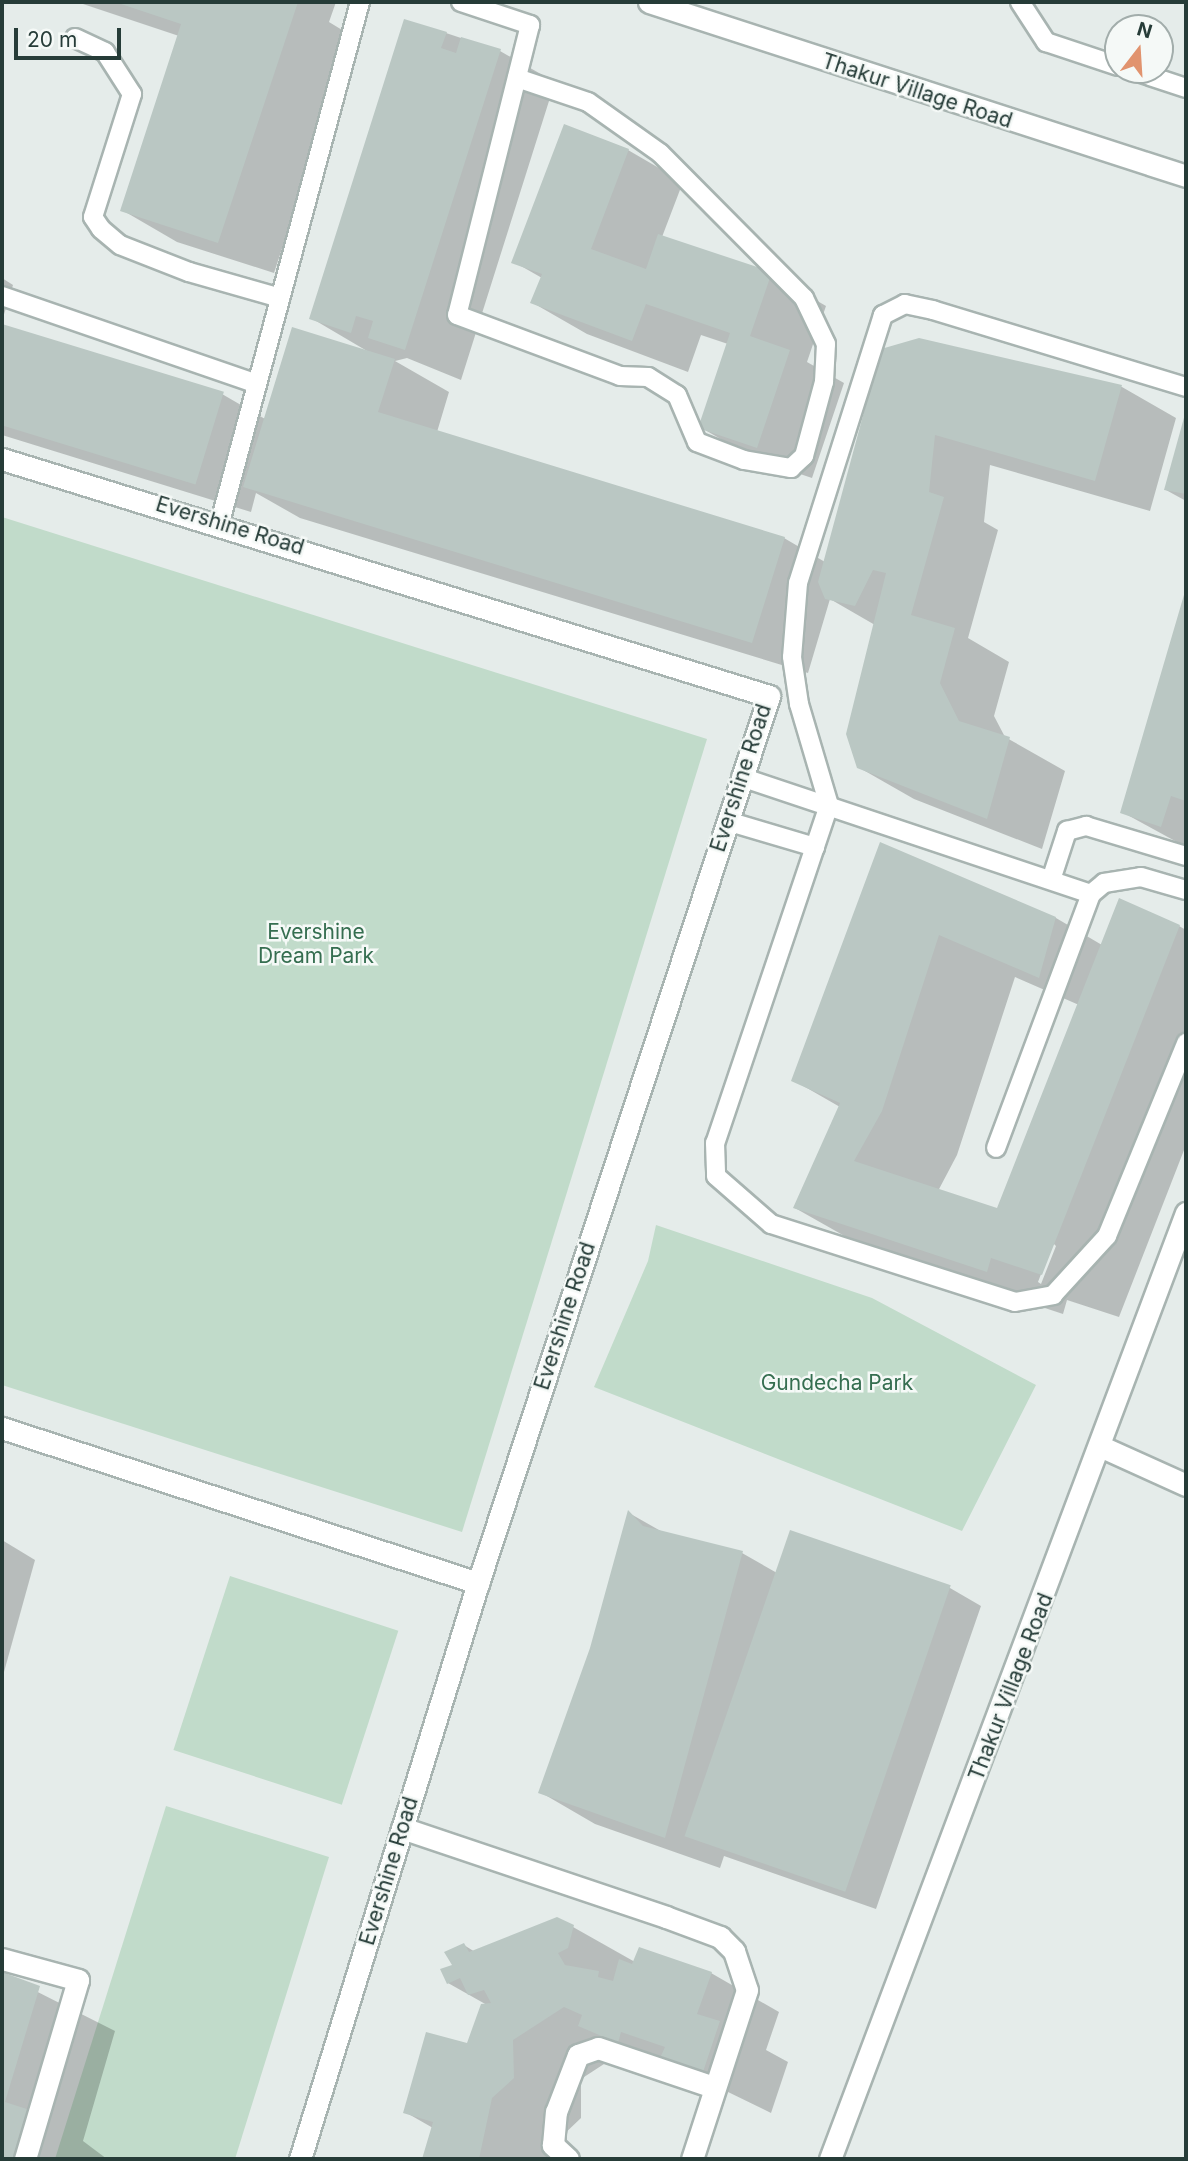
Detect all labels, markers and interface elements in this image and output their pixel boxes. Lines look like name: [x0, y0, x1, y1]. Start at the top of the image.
scale bar: [18, 14, 124, 58]
north arrow: [1104, 14, 1174, 84]
text: N: [1134, 17, 1155, 43]
text: 20 m: [27, 27, 77, 52]
street label: Thakur Village Road: [819, 48, 1015, 134]
street label: Evershine Road: [153, 491, 307, 561]
street label: Evershine Road: [705, 701, 777, 855]
park label: Evershine Dream Park: [258, 919, 374, 969]
street label: Evershine Road: [529, 1239, 601, 1393]
park label: Gundecha Park: [761, 1370, 913, 1396]
street label: Thakur Village Road: [964, 1590, 1058, 1784]
street label: Evershine Road: [354, 1794, 424, 1948]

